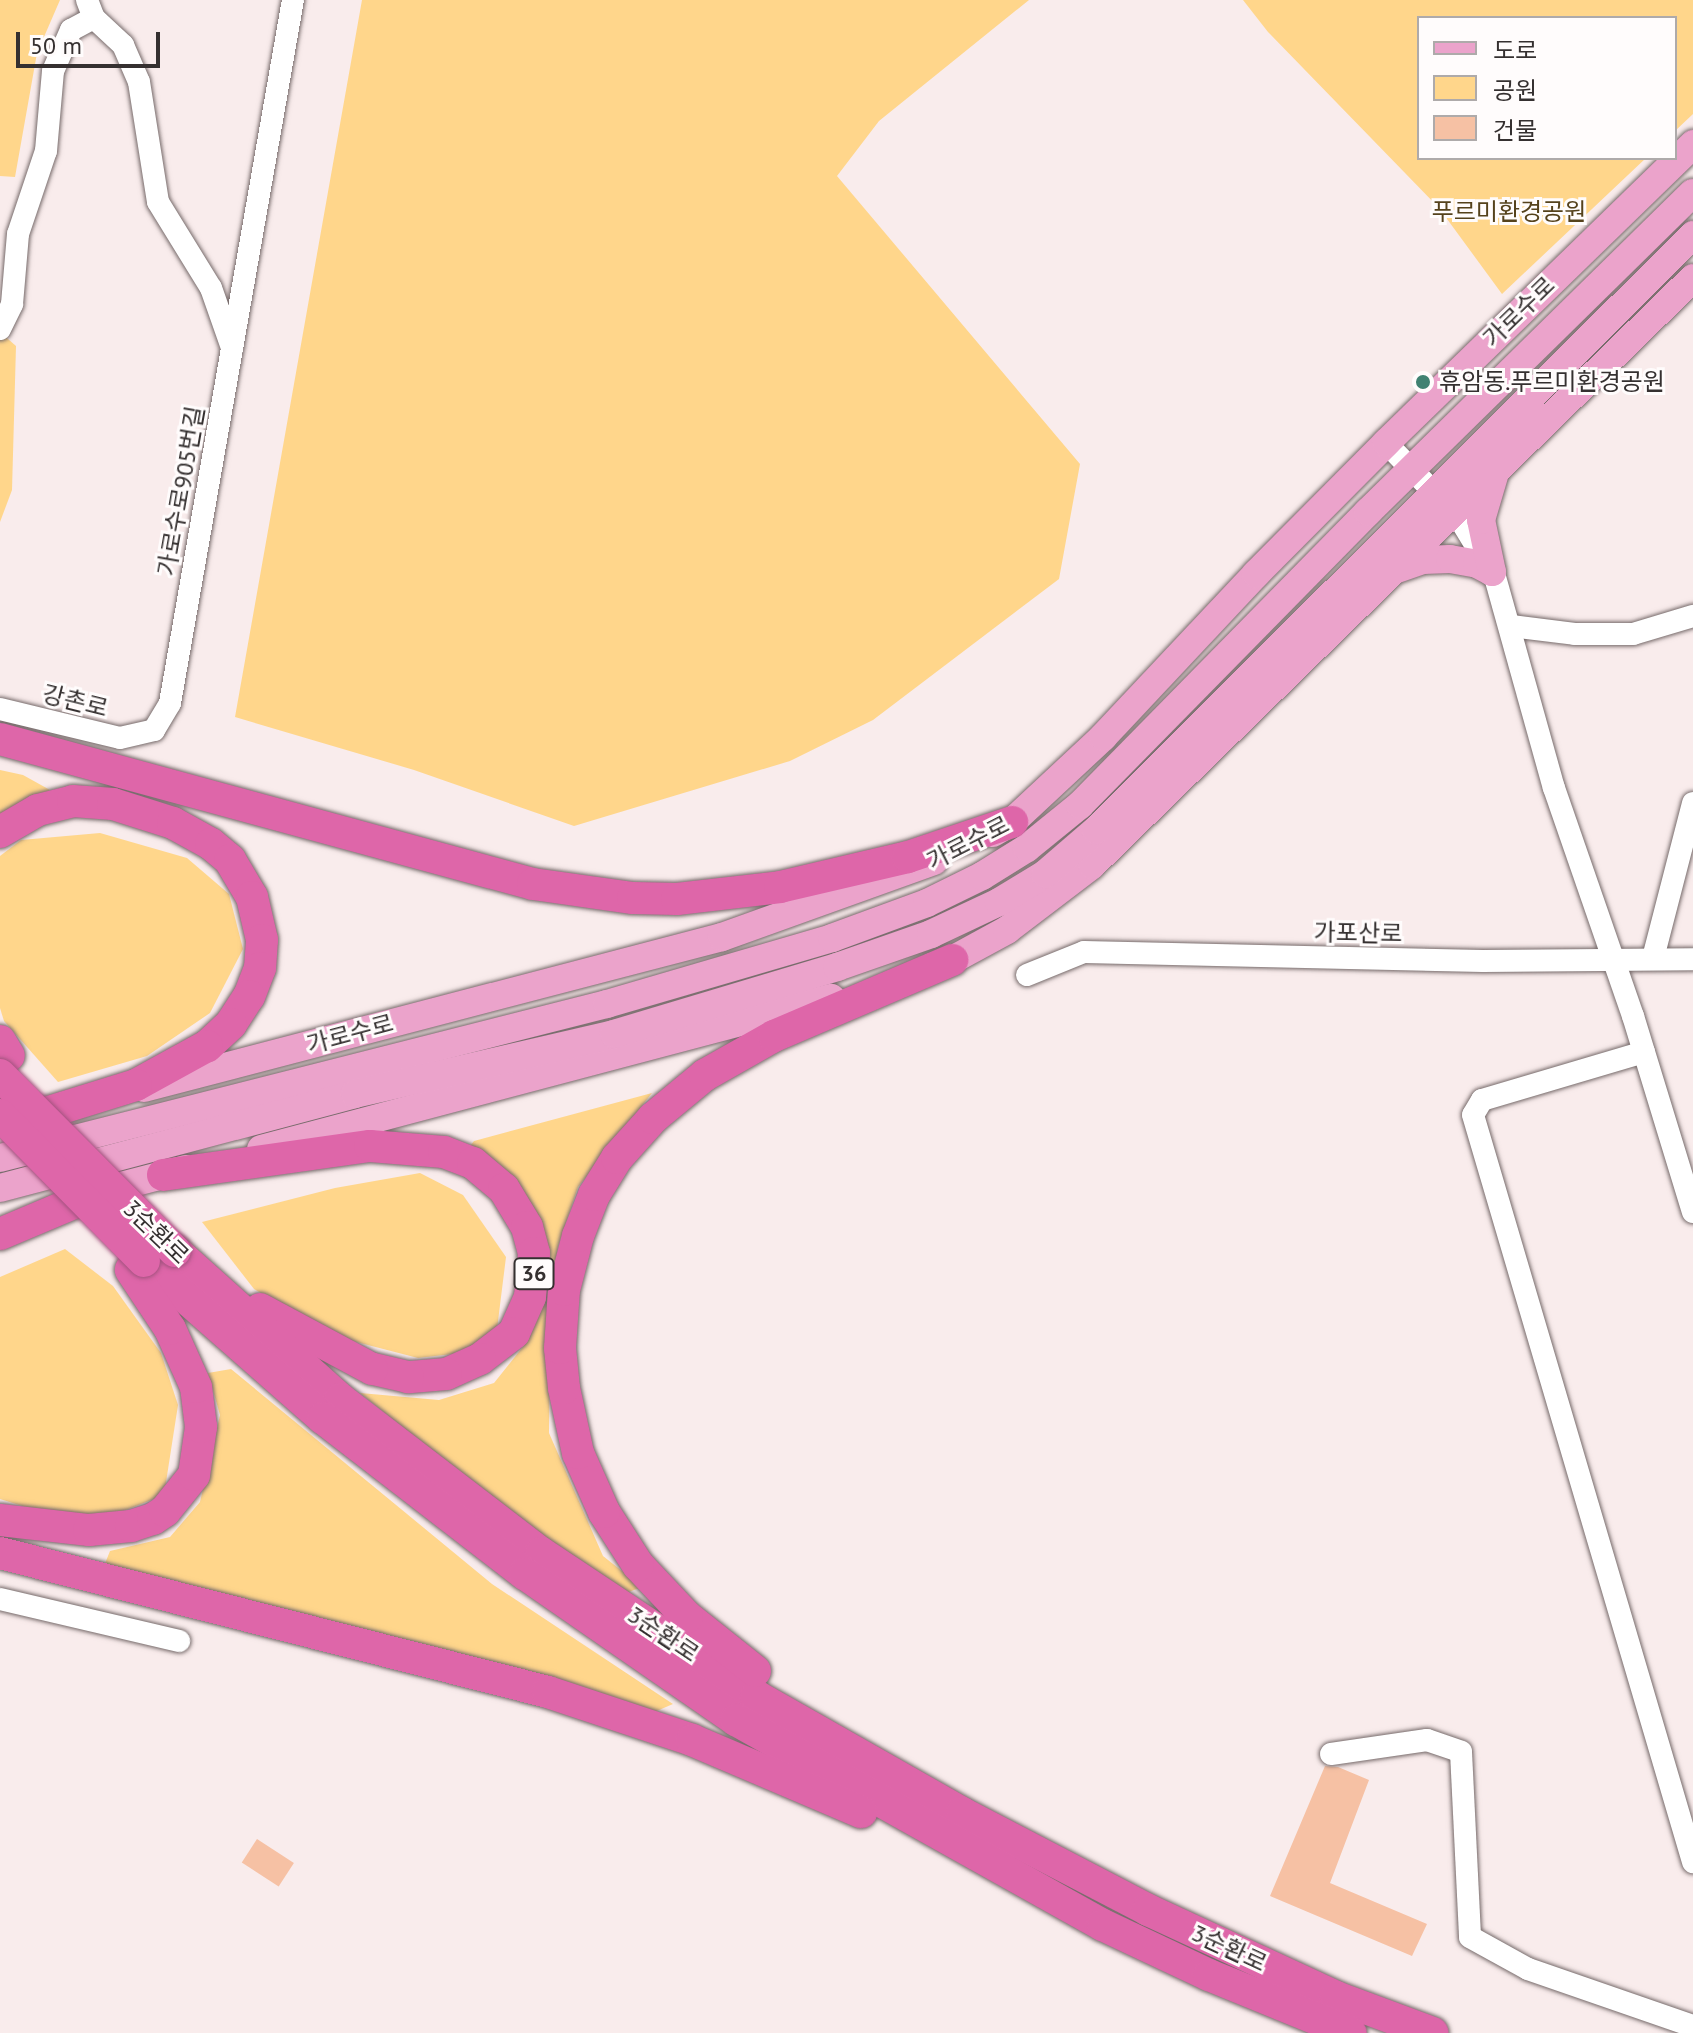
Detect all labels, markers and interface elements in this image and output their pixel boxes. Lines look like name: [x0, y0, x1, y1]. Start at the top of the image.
scale bar: [20, 16, 164, 66]
legend: [1417, 16, 1677, 160]
text: 50 m: [30, 30, 82, 61]
text: 도로: [1493, 35, 1537, 66]
text: 공원: [1493, 75, 1537, 106]
text: 건물: [1493, 115, 1537, 146]
park label: 푸르미환경공원: [1432, 198, 1586, 226]
street label: 가로수로: [1477, 271, 1561, 353]
place label: 휴암동.푸르미환경공원: [1439, 368, 1665, 396]
marker: 휴암동.푸르미환경공원: [1414, 373, 1432, 391]
street label: 가로수로905번길: [152, 404, 210, 578]
street label: 강촌로: [39, 679, 111, 723]
street label: 가로수로: [922, 810, 1014, 876]
street label: 가포산로: [1314, 918, 1402, 948]
street label: 가로수로: [304, 1009, 396, 1059]
street label: 3순환로: [117, 1194, 195, 1270]
road number: 36: [512, 1256, 556, 1292]
street label: 3순환로: [622, 1600, 704, 1668]
street label: 3순환로: [1187, 1918, 1271, 1978]

